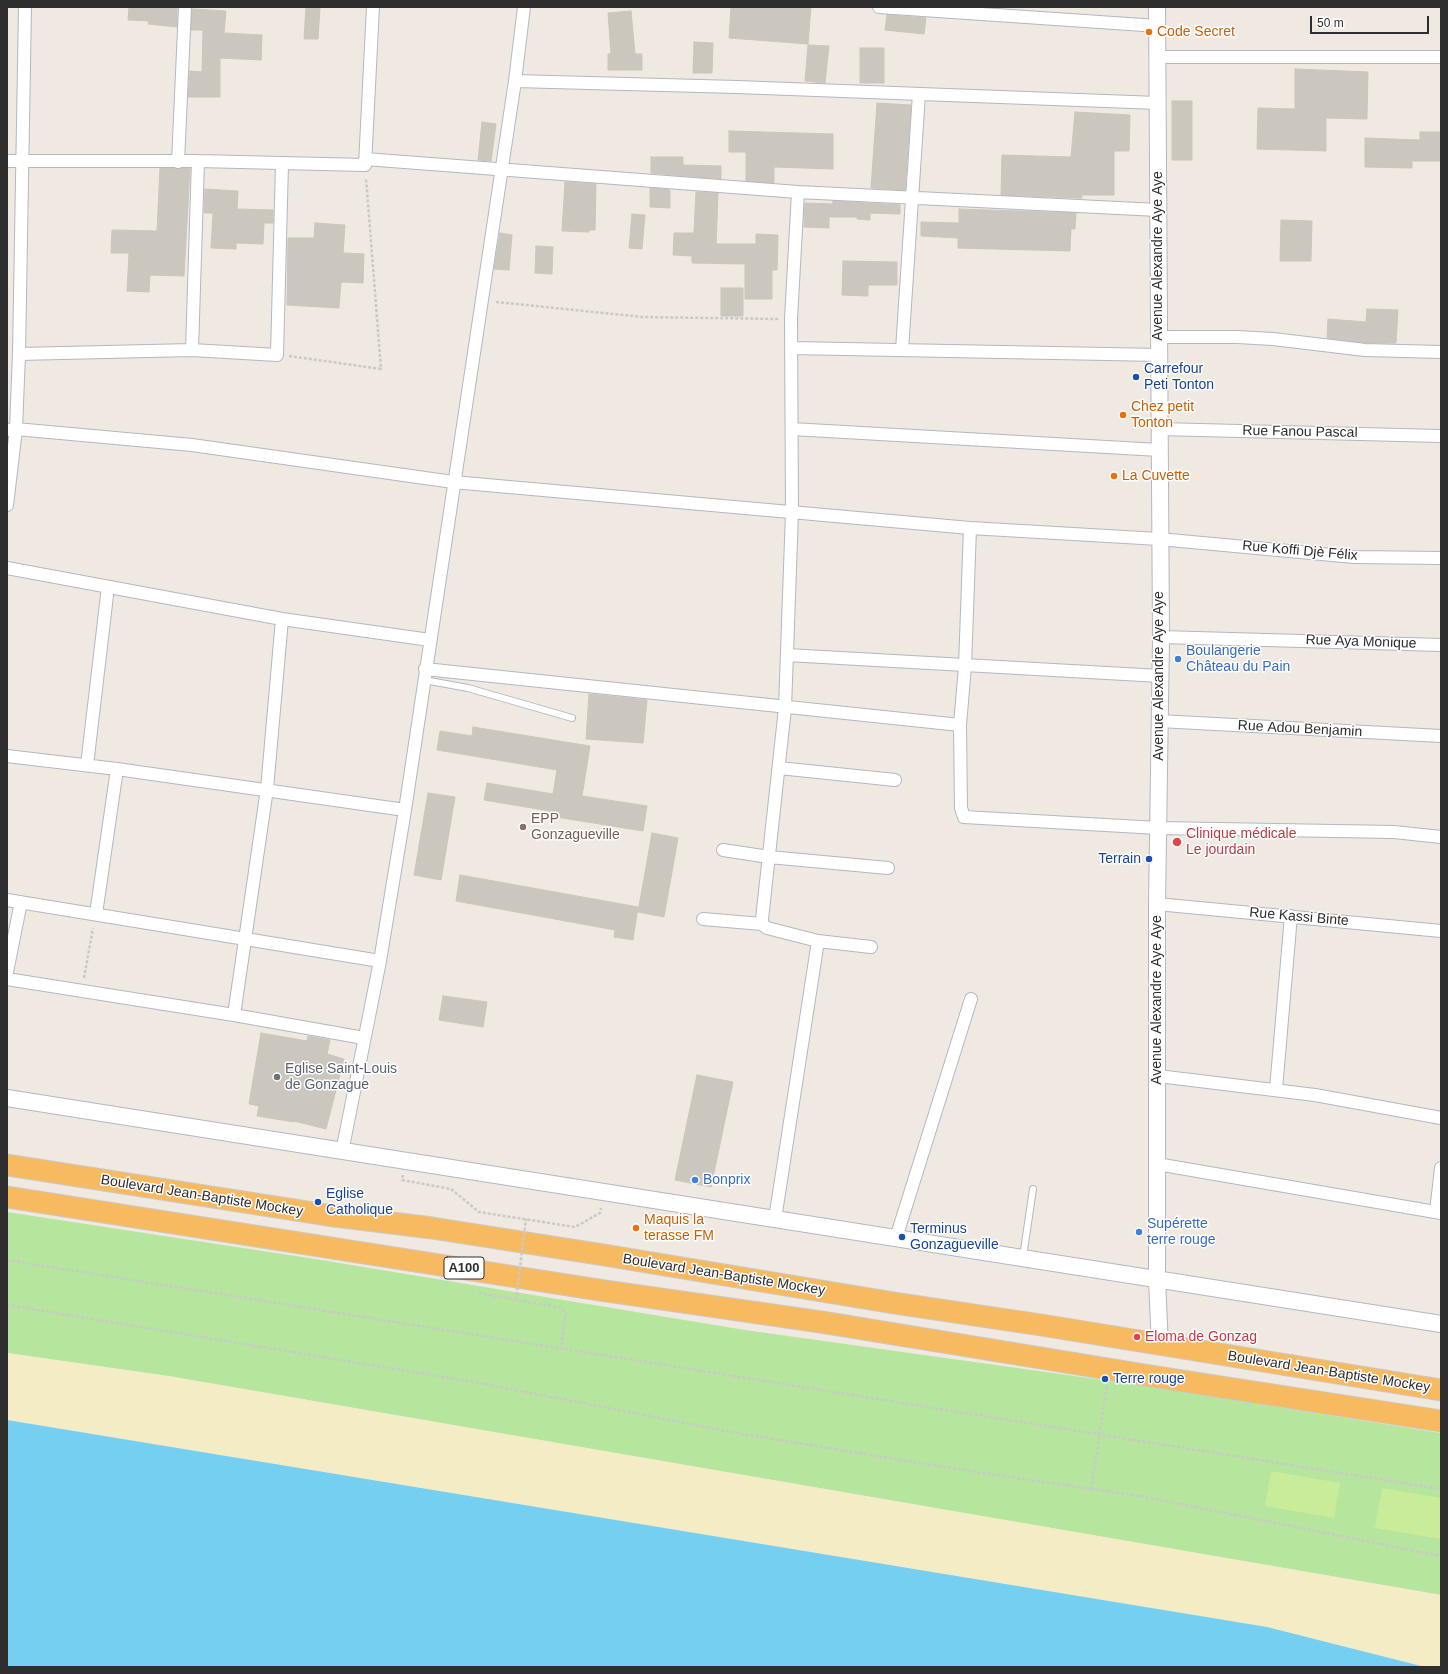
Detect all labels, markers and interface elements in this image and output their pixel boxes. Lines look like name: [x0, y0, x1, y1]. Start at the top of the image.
scale bar: [1312, 8, 1431, 34]
text: 50 m: [1317, 16, 1344, 30]
place label: Code Secret: [1157, 24, 1235, 40]
marker: Code Secret: [1144, 27, 1154, 37]
street label: Avenue Alexandre Aye Aye: [1150, 171, 1166, 341]
place label: Carrefour Peti Tonton: [1144, 361, 1214, 394]
marker: Carrefour Peti Tonton: [1131, 372, 1141, 382]
place label: Chez petit Tonton: [1131, 399, 1194, 432]
marker: Chez petit Tonton: [1118, 410, 1128, 420]
street label: Rue Fanou Pascal: [1242, 423, 1358, 441]
place label: La Cuvette: [1122, 468, 1190, 484]
marker: La Cuvette: [1109, 471, 1119, 481]
street label: Rue Koffi Djè Félix: [1242, 538, 1358, 564]
street label: Avenue Alexandre Aye Aye: [1151, 591, 1167, 761]
street label: Rue Aya Monique: [1305, 632, 1417, 652]
place label: Boulangerie Château du Pain: [1186, 643, 1290, 676]
marker: Boulangerie Château du Pain: [1173, 654, 1183, 664]
street label: Rue Adou Benjamin: [1237, 717, 1363, 741]
place label: EPP Gonzagueville: [531, 811, 620, 844]
marker: EPP Gonzagueville: [518, 822, 528, 832]
place label: Clinique médicale Le jourdain: [1186, 826, 1297, 858]
marker: Clinique médicale Le jourdain: [1171, 836, 1183, 848]
place label: Terrain: [1098, 851, 1141, 867]
marker: Terrain: [1144, 854, 1154, 864]
street label: Rue Kassi Binte: [1249, 904, 1349, 930]
street label: Avenue Alexandre Aye Aye: [1149, 915, 1165, 1085]
place label: Eglise Saint-Louis de Gonzague: [285, 1061, 397, 1094]
marker: Eglise Saint-Louis de Gonzague: [272, 1072, 282, 1082]
street label: Boulevard Jean-Baptiste Mockey: [100, 1172, 304, 1220]
place label: Bonprix: [703, 1172, 750, 1188]
marker: Bonprix: [690, 1175, 700, 1185]
place label: Eglise Catholique: [326, 1186, 393, 1218]
marker: Eglise Catholique: [313, 1197, 323, 1207]
place label: Maquis la terasse FM: [644, 1212, 714, 1244]
place label: Supérette terre rouge: [1147, 1216, 1215, 1248]
place label: Terminus Gonzagueville: [910, 1221, 999, 1254]
marker: Maquis la terasse FM: [631, 1223, 641, 1233]
marker: Supérette terre rouge: [1134, 1227, 1144, 1237]
marker: Terminus Gonzagueville: [897, 1232, 907, 1242]
street label: Boulevard Jean-Baptiste Mockey: [622, 1251, 826, 1299]
road number: A100: [444, 1257, 484, 1279]
place label: Eloma de Gonzag: [1145, 1329, 1257, 1345]
marker: Eloma de Gonzag: [1132, 1332, 1142, 1342]
street label: Boulevard Jean-Baptiste Mockey: [1227, 1348, 1431, 1396]
place label: Terre rouge: [1113, 1371, 1185, 1387]
marker: Terre rouge: [1100, 1374, 1110, 1384]

